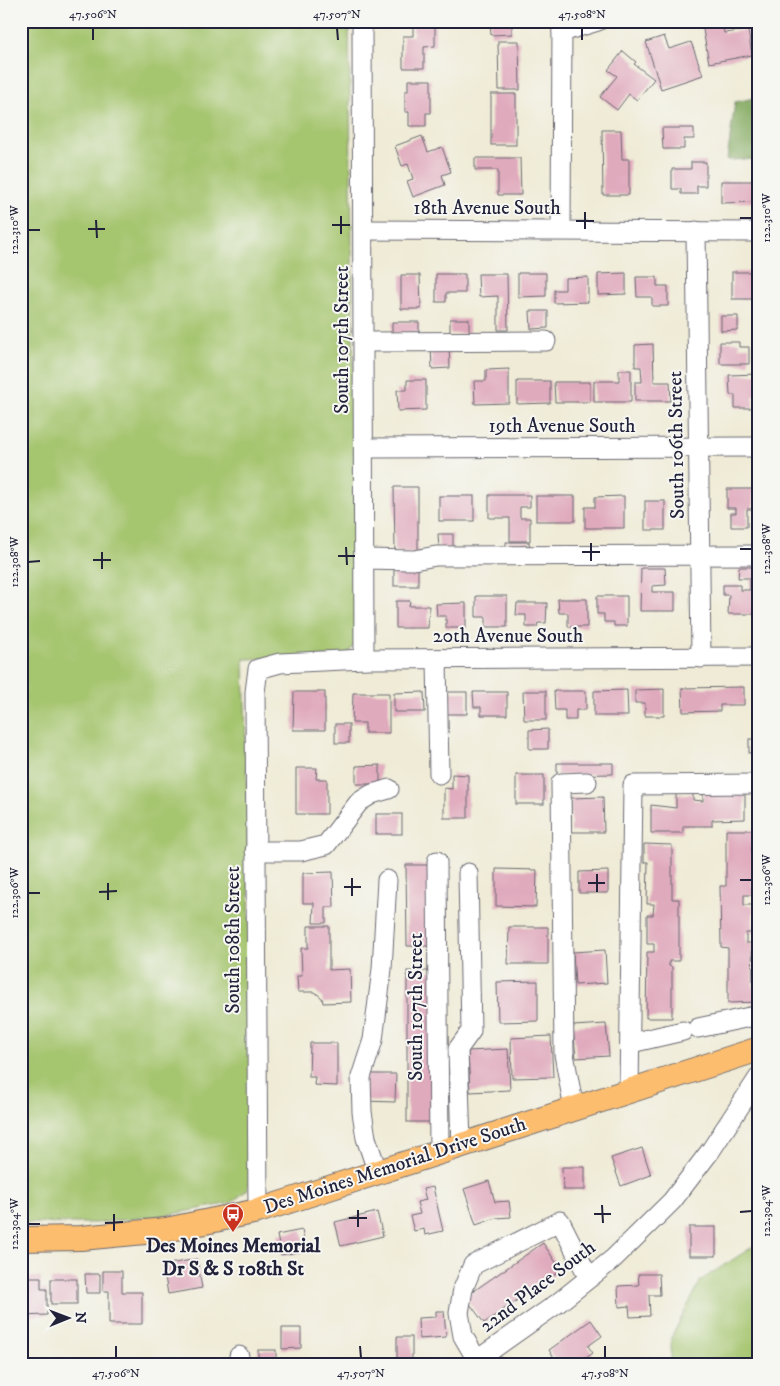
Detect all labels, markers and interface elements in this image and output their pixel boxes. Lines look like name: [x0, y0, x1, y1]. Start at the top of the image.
text: 47.506°N: [69, 7, 117, 22]
text: 47.507°N: [313, 7, 361, 22]
text: 47.508°N: [558, 7, 606, 22]
text: 122.310°W: [759, 192, 774, 243]
street label: 18th Avenue South: [413, 196, 561, 221]
text: 122.310°W: [7, 204, 22, 255]
street label: South 107th Street: [330, 266, 355, 414]
street label: South 106th Street: [663, 371, 691, 519]
street label: 19th Avenue South: [488, 414, 636, 439]
text: 122.308°W: [759, 522, 774, 574]
text: 122.308°W: [7, 535, 22, 587]
street label: 20th Avenue South: [433, 624, 584, 649]
text: 122.306°W: [759, 853, 774, 906]
text: 122.306°W: [7, 866, 22, 919]
street label: South 108th Street: [221, 866, 246, 1014]
street label: South 107th Street: [404, 933, 429, 1081]
street label: Des Moines Memorial Drive South: [261, 1112, 530, 1220]
text: 122.304°W: [759, 1184, 774, 1237]
text: 122.304°W: [7, 1197, 22, 1250]
bus stop icon: Des Moines Memorial Dr S & S 108th St: [221, 1202, 245, 1233]
place label: Des Moines Memorial Dr S & S 108th St: [146, 1234, 321, 1282]
street label: 22nd Place South: [475, 1235, 601, 1339]
north arrow: [42, 1294, 92, 1344]
text: N: [71, 1312, 89, 1324]
text: 47.506°N: [92, 1366, 140, 1381]
text: 47.507°N: [337, 1366, 385, 1381]
text: 47.508°N: [581, 1366, 629, 1381]

